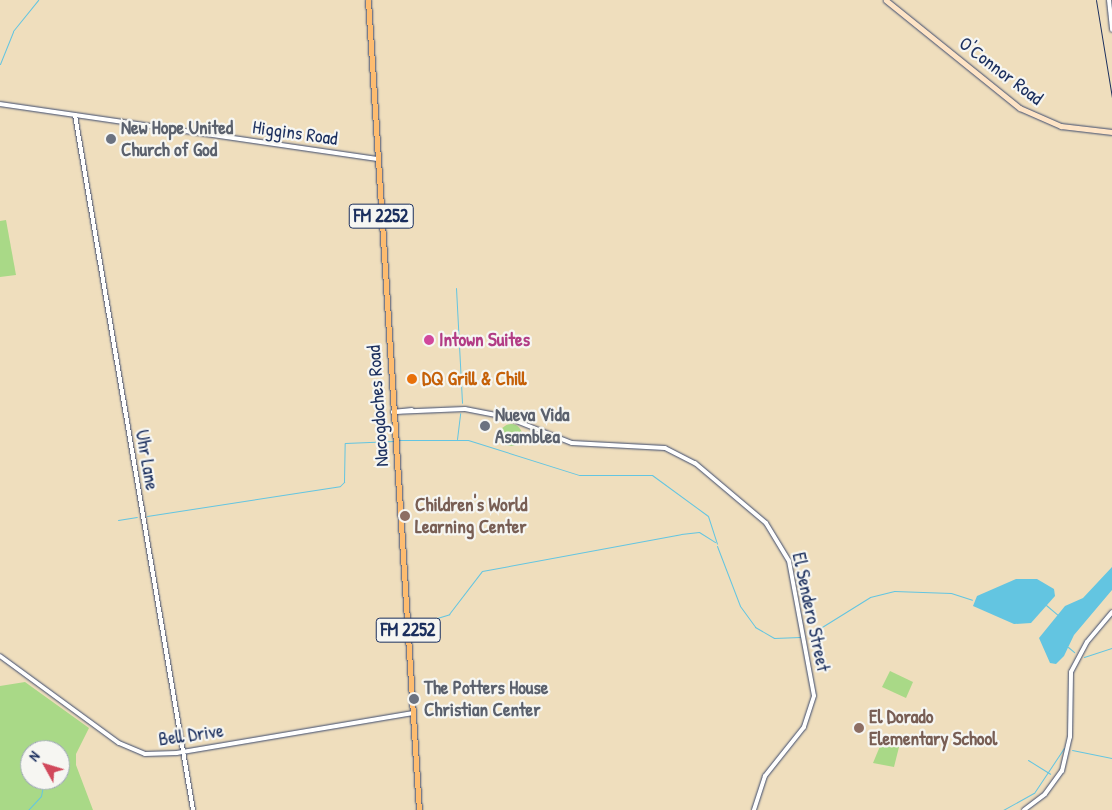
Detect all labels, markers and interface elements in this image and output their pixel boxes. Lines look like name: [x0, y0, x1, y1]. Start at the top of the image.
street label: O'Connor Road: [954, 32, 1048, 110]
street label: Higgins Road: [251, 116, 339, 150]
place label: New Hope United Church of God: [121, 117, 233, 161]
marker: New Hope United Church of God: [105, 133, 117, 145]
road number: FM 2252: [348, 200, 414, 232]
place label: Intown Suites: [439, 329, 530, 351]
marker: Intown Suites: [423, 334, 435, 346]
street label: Nacogdoches Road: [362, 344, 394, 468]
place label: DQ Grill & Chill: [422, 368, 526, 390]
marker: DQ Grill & Chill: [406, 373, 418, 385]
place label: Nueva Vida Asamblea: [495, 404, 569, 448]
marker: Nueva Vida Asamblea: [479, 420, 491, 432]
street label: Uhr Lane: [130, 428, 164, 492]
place label: Children's World Learning Center: [415, 494, 528, 538]
marker: Children's World Learning Center: [399, 510, 411, 522]
street label: El Sendero Street: [787, 550, 835, 674]
road number: FM 2252: [376, 614, 440, 646]
place label: The Potters House Christian Center: [424, 677, 548, 721]
marker: The Potters House Christian Center: [408, 693, 420, 705]
place label: El Dorado Elementary School: [869, 706, 997, 750]
street label: Bell Drive: [157, 719, 225, 751]
marker: El Dorado Elementary School: [853, 722, 865, 734]
north arrow: [20, 740, 70, 790]
text: N: [24, 747, 43, 765]

